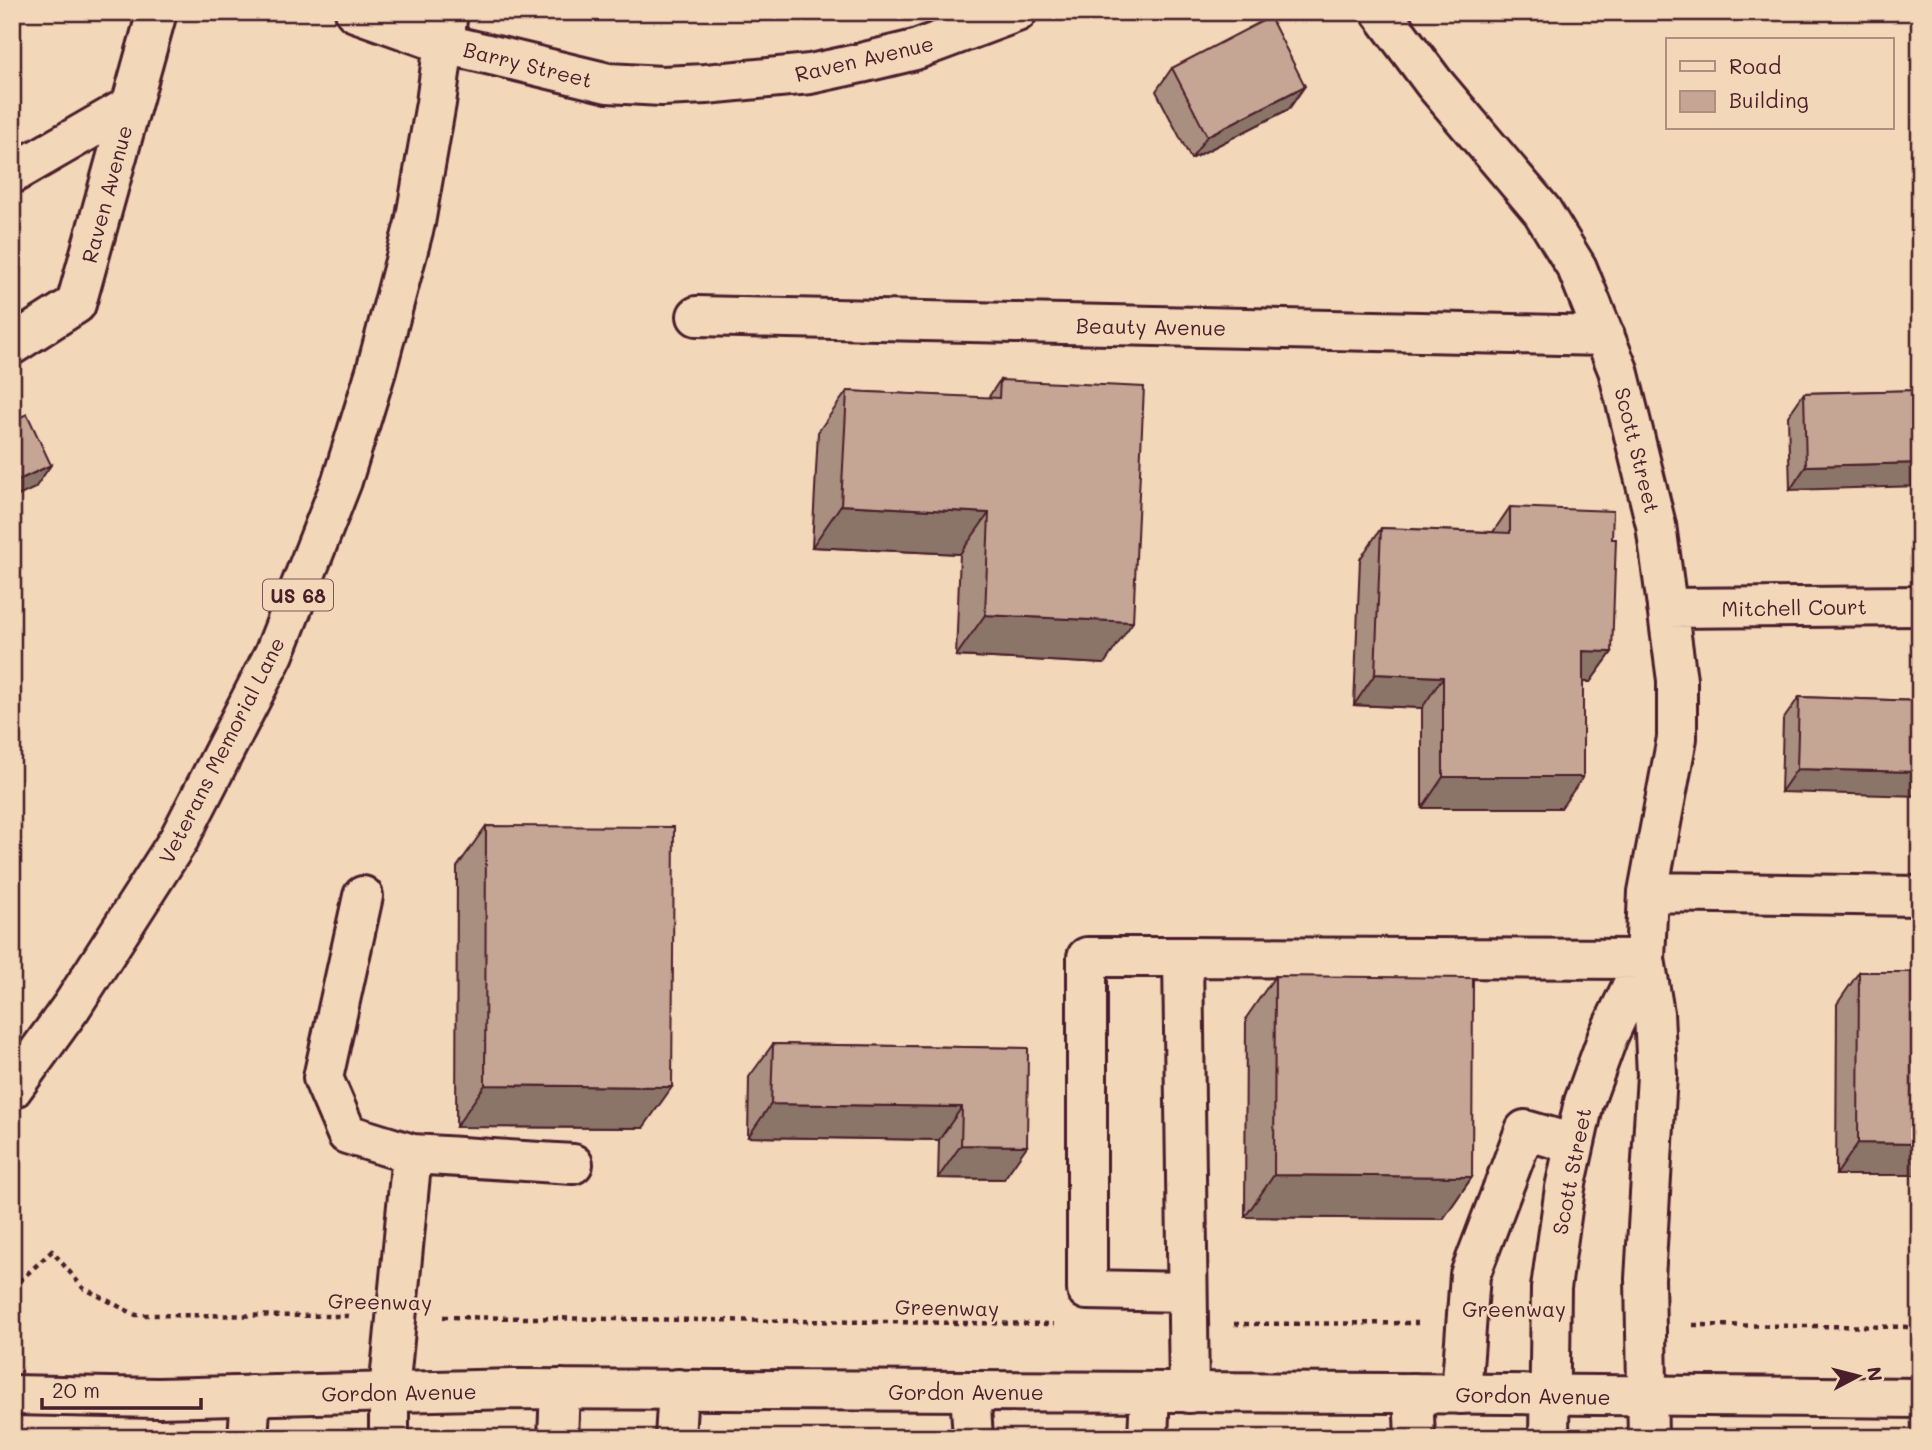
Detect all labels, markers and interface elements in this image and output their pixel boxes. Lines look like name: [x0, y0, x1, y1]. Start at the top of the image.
street label: Raven Avenue: [792, 29, 936, 87]
street label: Barry Street: [461, 35, 595, 93]
legend: [1666, 38, 1894, 130]
text: Road: [1729, 52, 1781, 79]
text: Building: [1729, 86, 1809, 113]
street label: Raven Avenue: [75, 122, 137, 266]
street label: Beauty Avenue: [1076, 311, 1226, 341]
street label: Scott Street: [1609, 384, 1667, 516]
road number: US 68: [263, 580, 333, 610]
street label: Mitchell Court: [1721, 592, 1867, 622]
street label: Veterans Memorial Lane: [152, 632, 290, 868]
street label: Scott Street: [1545, 1105, 1597, 1237]
street label: Greenway: [328, 1287, 432, 1315]
street label: Greenway: [895, 1293, 999, 1321]
street label: Greenway: [1462, 1295, 1566, 1322]
north arrow: [1824, 1342, 1894, 1412]
text: N: [1862, 1365, 1889, 1383]
scale bar: [42, 1366, 201, 1410]
text: 20 m: [52, 1376, 100, 1403]
street label: Gordon Avenue: [321, 1377, 477, 1407]
street label: Gordon Avenue: [888, 1378, 1044, 1405]
street label: Gordon Avenue: [1455, 1380, 1611, 1410]

